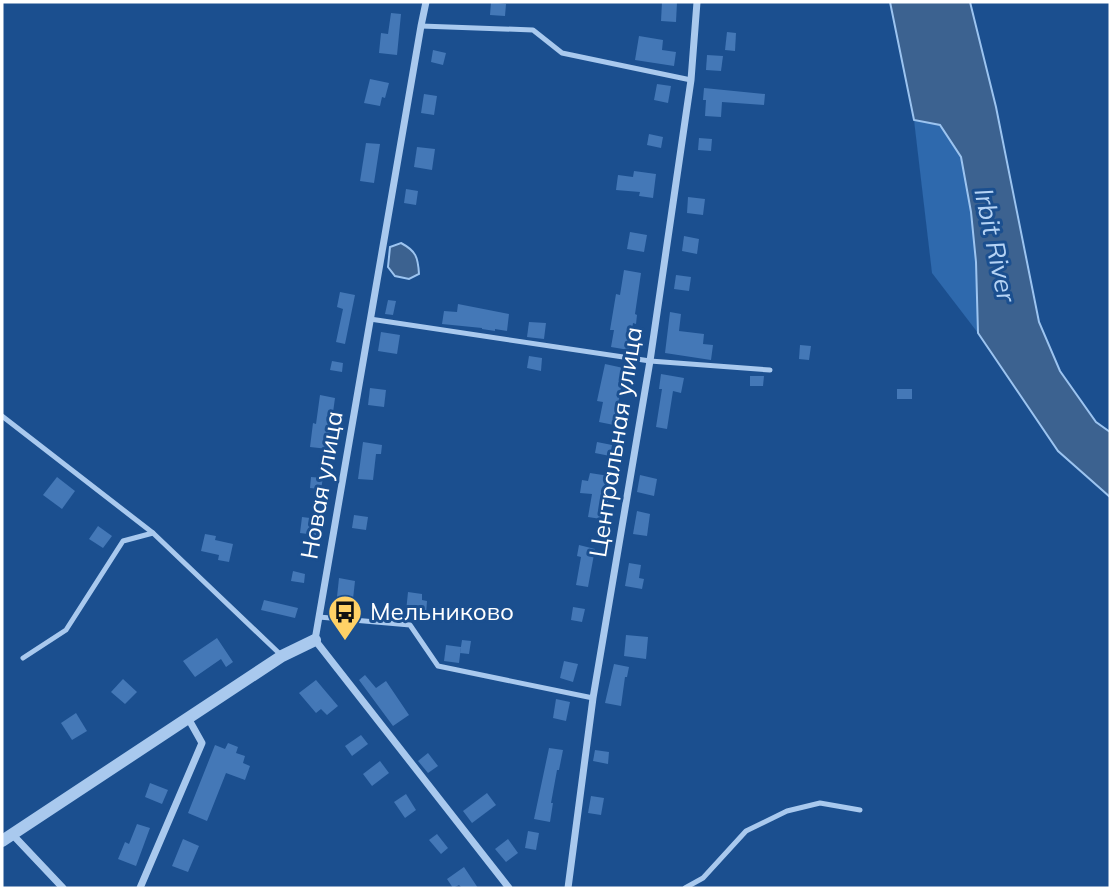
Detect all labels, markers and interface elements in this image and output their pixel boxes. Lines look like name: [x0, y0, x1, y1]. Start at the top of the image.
water label: Irbit River: [967, 185, 1024, 306]
street label: Центральная улица: [582, 325, 648, 559]
street label: Новая улица: [293, 408, 349, 561]
bus stop icon: Мельниково: [326, 593, 364, 642]
place label: Мельниково: [370, 596, 514, 626]

